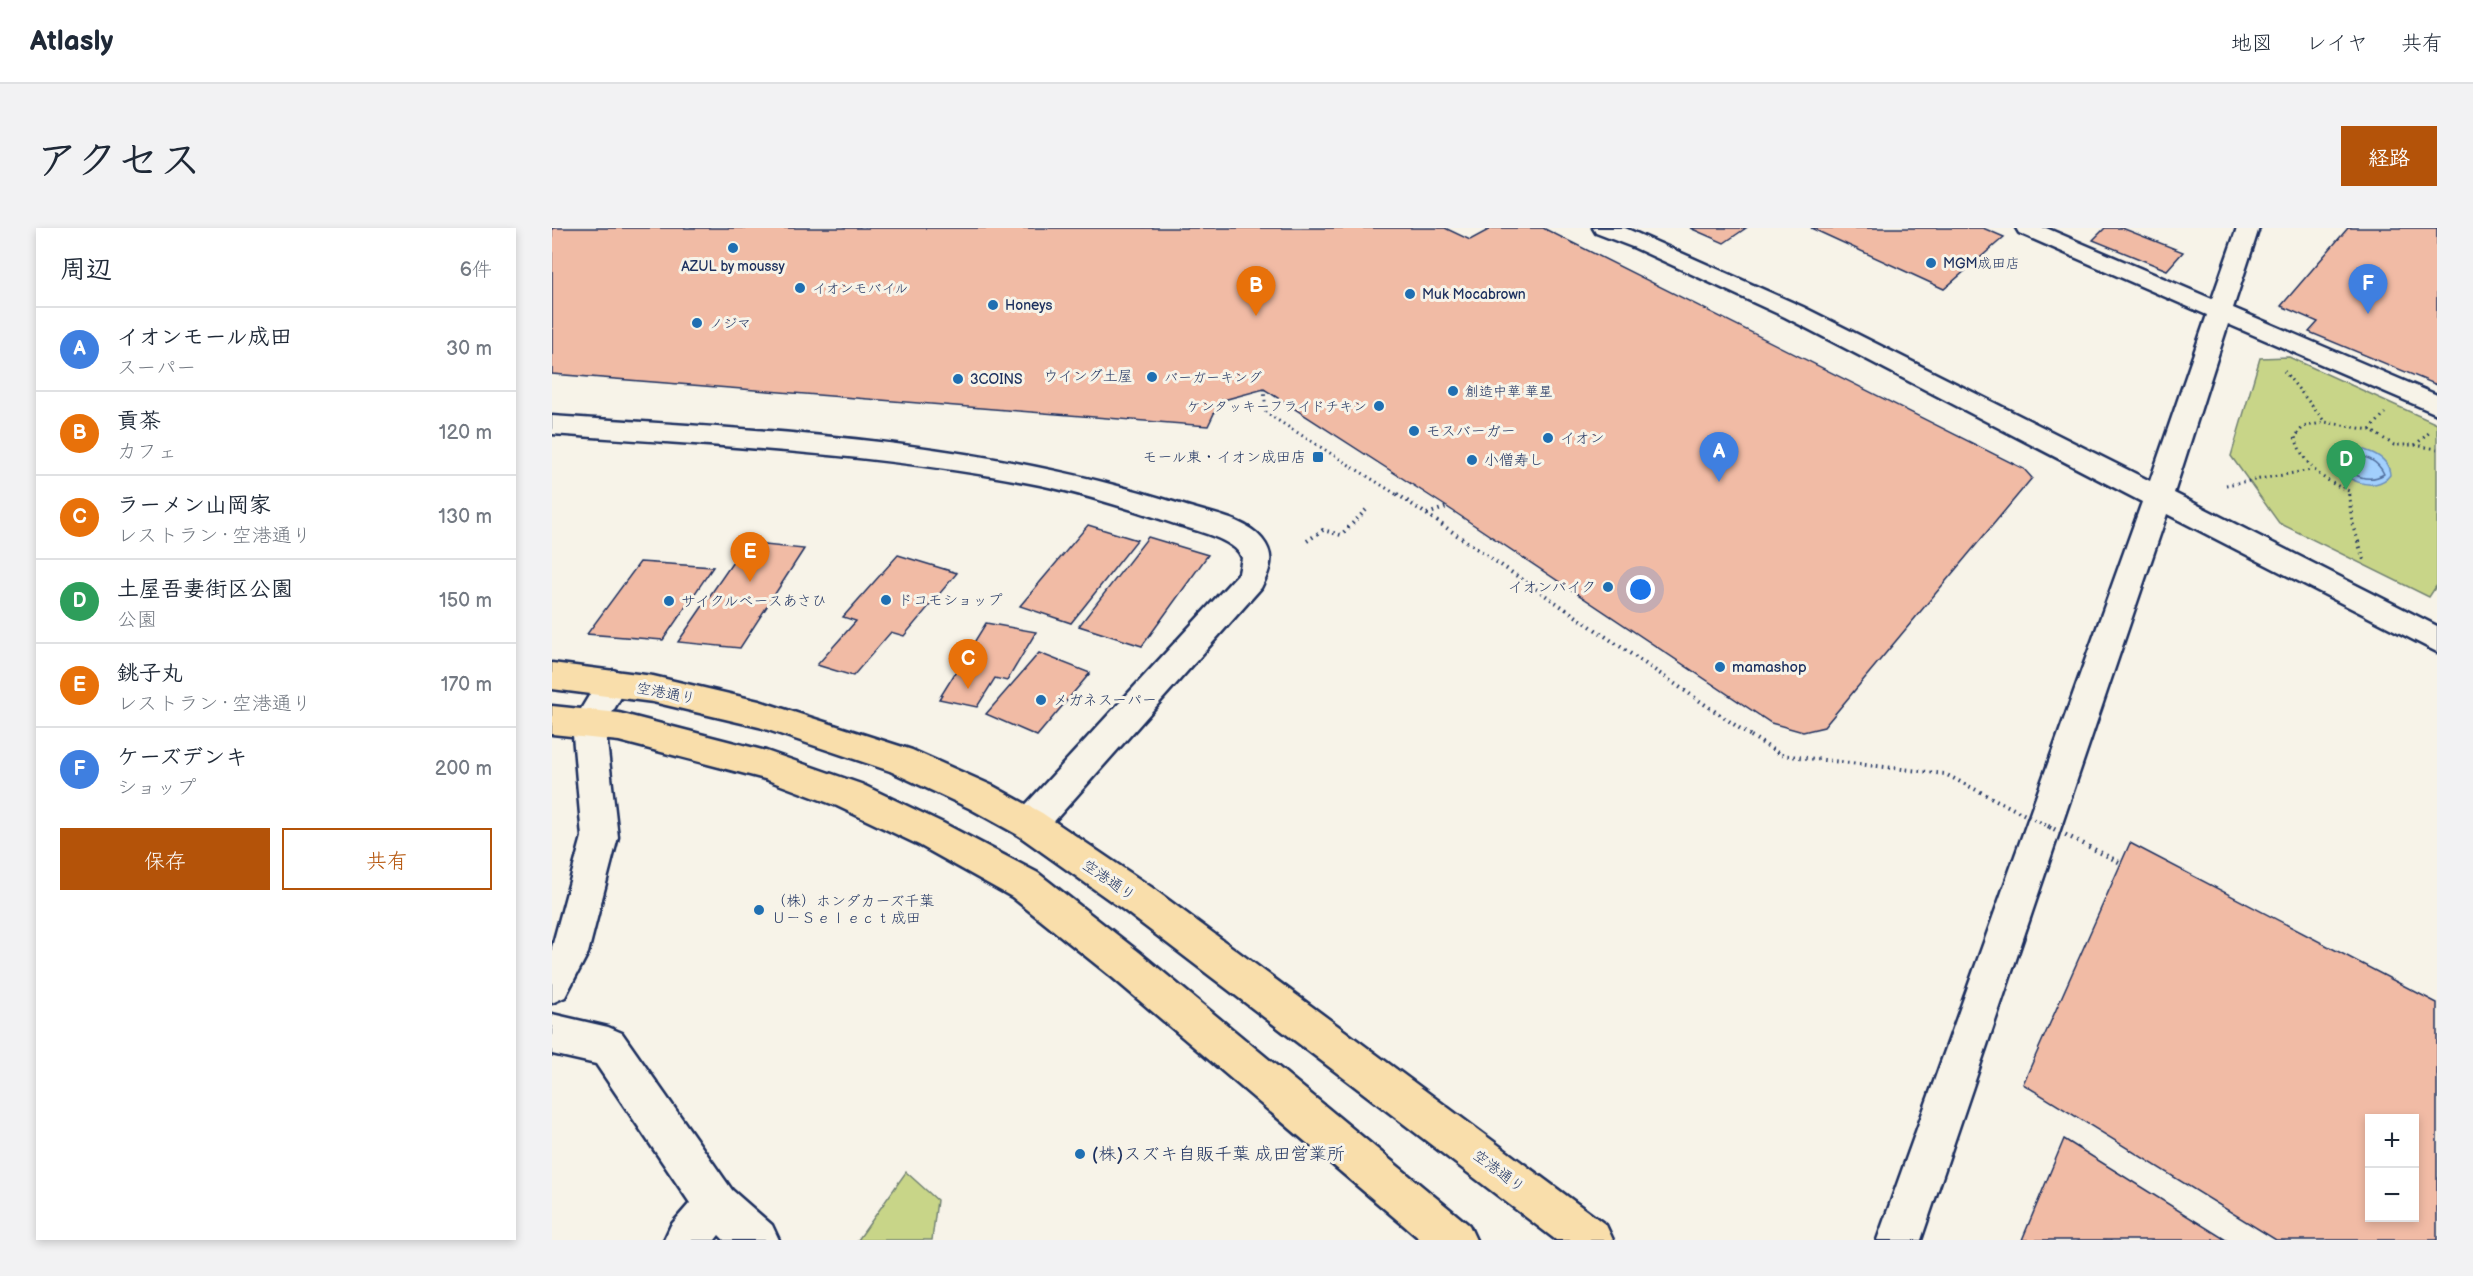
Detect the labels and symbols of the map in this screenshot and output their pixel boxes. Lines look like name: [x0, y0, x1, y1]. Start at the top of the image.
marker: AZUL by moussy: [726, 241, 740, 255]
place label: MGM成田店: [1943, 255, 2020, 272]
marker: MGM成田店: [1924, 256, 1938, 270]
place label: AZUL by moussy: [681, 258, 785, 275]
pin: F: [2348, 264, 2388, 314]
pin: B: [1236, 266, 1276, 316]
place label: イオンモバイル: [812, 280, 909, 297]
marker: イオンモバイル: [793, 281, 807, 295]
place label: Muk Mocabrown: [1422, 286, 1526, 303]
marker: Muk Mocabrown: [1403, 287, 1417, 301]
place label: Honeys: [1005, 297, 1052, 314]
marker: Honeys: [986, 298, 1000, 312]
place label: ノジマ: [709, 315, 751, 332]
marker: ノジマ: [690, 316, 704, 330]
district label: ウイング土屋: [1043, 367, 1133, 386]
place label: バーガーキング: [1164, 369, 1262, 386]
marker: バーガーキング: [1145, 370, 1159, 384]
place label: 3COINS: [970, 371, 1023, 388]
marker: 3COINS: [951, 372, 965, 386]
place label: 創造中華 華星: [1465, 383, 1553, 400]
marker: 創造中華 華星: [1446, 384, 1460, 398]
place label: ケンタッキーフライドチキン: [1187, 398, 1367, 415]
marker: ケンタッキーフライドチキン: [1372, 399, 1386, 413]
place label: モスバーガー: [1426, 422, 1516, 441]
marker: モスバーガー: [1407, 424, 1421, 438]
place label: イオン: [1560, 429, 1604, 448]
marker: イオン: [1541, 431, 1555, 445]
pin: A: [1700, 432, 1738, 482]
pin: D: [2326, 440, 2366, 490]
place label: モール東・イオン成田店: [1142, 448, 1306, 467]
marker: モール東・イオン成田店: [1311, 450, 1325, 464]
place label: 小僧寿し: [1484, 451, 1544, 470]
marker: 小僧寿し: [1465, 453, 1479, 467]
pin: E: [730, 532, 770, 582]
your location: [1626, 575, 1655, 604]
place label: イオンバイク: [1508, 578, 1596, 597]
marker: イオンバイク: [1601, 580, 1615, 594]
place label: ドコモショップ: [898, 591, 1002, 610]
place label: サイクルベースあさひ: [681, 592, 827, 611]
marker: ドコモショップ: [879, 593, 893, 607]
marker: サイクルベースあさひ: [662, 594, 676, 608]
pin: C: [948, 640, 988, 689]
place label: mamashop: [1732, 658, 1807, 677]
marker: mamashop: [1713, 660, 1727, 674]
street label: 空港通り: [635, 678, 697, 709]
place label: メガネスーパー: [1053, 691, 1157, 710]
marker: メガネスーパー: [1034, 693, 1048, 707]
street label: 空港通り: [1079, 855, 1139, 905]
place label: （株）ホンダカーズ千葉 Ｕ－Ｓｅｌｅｃｔ成田: [771, 892, 934, 928]
marker: （株）ホンダカーズ千葉 Ｕ－Ｓｅｌｅｃｔ成田: [752, 903, 766, 917]
place label: (株)スズキ自販千葉 成田営業所: [1092, 1144, 1345, 1165]
street label: 空港通り: [1469, 1146, 1528, 1197]
marker: (株)スズキ自販千葉 成田営業所: [1073, 1147, 1087, 1161]

